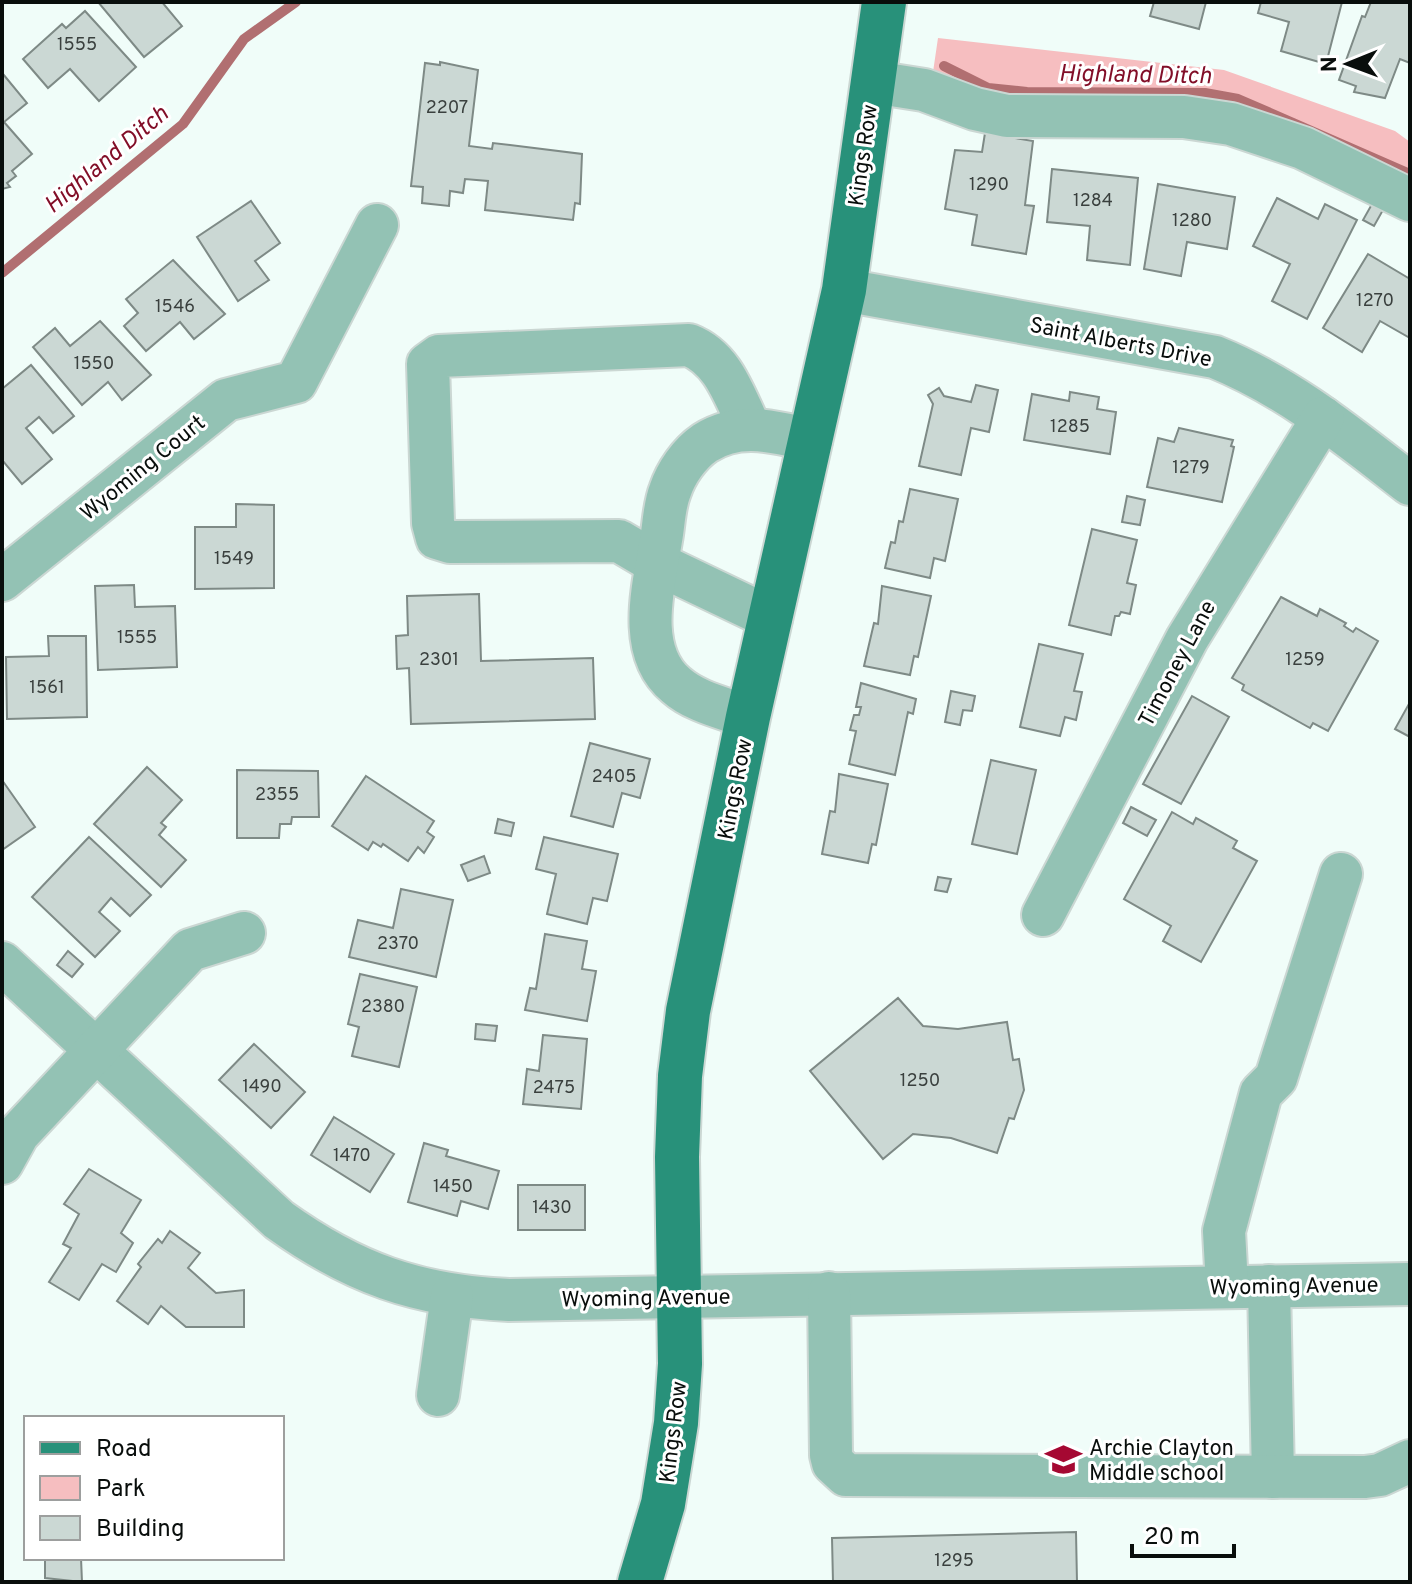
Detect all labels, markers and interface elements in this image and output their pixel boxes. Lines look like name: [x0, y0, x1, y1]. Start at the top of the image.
north arrow: [1308, 24, 1388, 104]
house number: 1555: [57, 34, 97, 57]
text: N: [1317, 56, 1344, 72]
water label: Highland Ditch: [1058, 60, 1212, 92]
house number: 2207: [426, 97, 468, 120]
water label: Highland Ditch: [39, 100, 175, 221]
street label: Kings Row: [844, 103, 885, 208]
house number: 1290: [969, 174, 1009, 197]
house number: 1284: [1073, 190, 1113, 213]
house number: 1280: [1172, 210, 1212, 233]
house number: 1270: [1356, 290, 1394, 313]
house number: 1546: [155, 296, 195, 319]
street label: Saint Alberts Drive: [1027, 313, 1214, 374]
house number: 1550: [74, 353, 114, 376]
street label: Wyoming Court: [76, 410, 211, 528]
house number: 1285: [1050, 416, 1090, 439]
house number: 1279: [1172, 457, 1210, 480]
house number: 1549: [214, 548, 254, 571]
street label: Timoney Lane: [1134, 596, 1223, 732]
house number: 1555: [117, 627, 157, 650]
house number: 2301: [419, 649, 459, 672]
house number: 1259: [1285, 649, 1325, 672]
house number: 1561: [29, 677, 65, 700]
street label: Kings Row: [713, 737, 759, 842]
house number: 2405: [592, 766, 636, 789]
house number: 2355: [255, 784, 299, 807]
house number: 2370: [377, 933, 419, 956]
house number: 2380: [361, 996, 405, 1019]
house number: 1250: [900, 1070, 940, 1093]
house number: 1490: [242, 1076, 282, 1099]
house number: 2475: [533, 1077, 575, 1100]
house number: 1470: [333, 1145, 371, 1168]
house number: 1450: [433, 1176, 473, 1199]
house number: 1430: [532, 1197, 572, 1220]
street label: Wyoming Avenue: [1209, 1273, 1379, 1302]
street label: Wyoming Avenue: [561, 1285, 731, 1314]
street label: Kings Row: [655, 1380, 694, 1485]
legend: [24, 1416, 284, 1560]
text: Road: [96, 1435, 152, 1465]
place label: Archie Clayton Middle school: [1089, 1436, 1234, 1488]
school or university icon: Archie Clayton Middle school: [1044, 1441, 1082, 1479]
text: Park: [96, 1475, 146, 1505]
scale bar: [1132, 1508, 1234, 1558]
text: Building: [96, 1515, 185, 1545]
text: 20 m: [1144, 1523, 1200, 1553]
house number: 1295: [934, 1550, 974, 1573]

